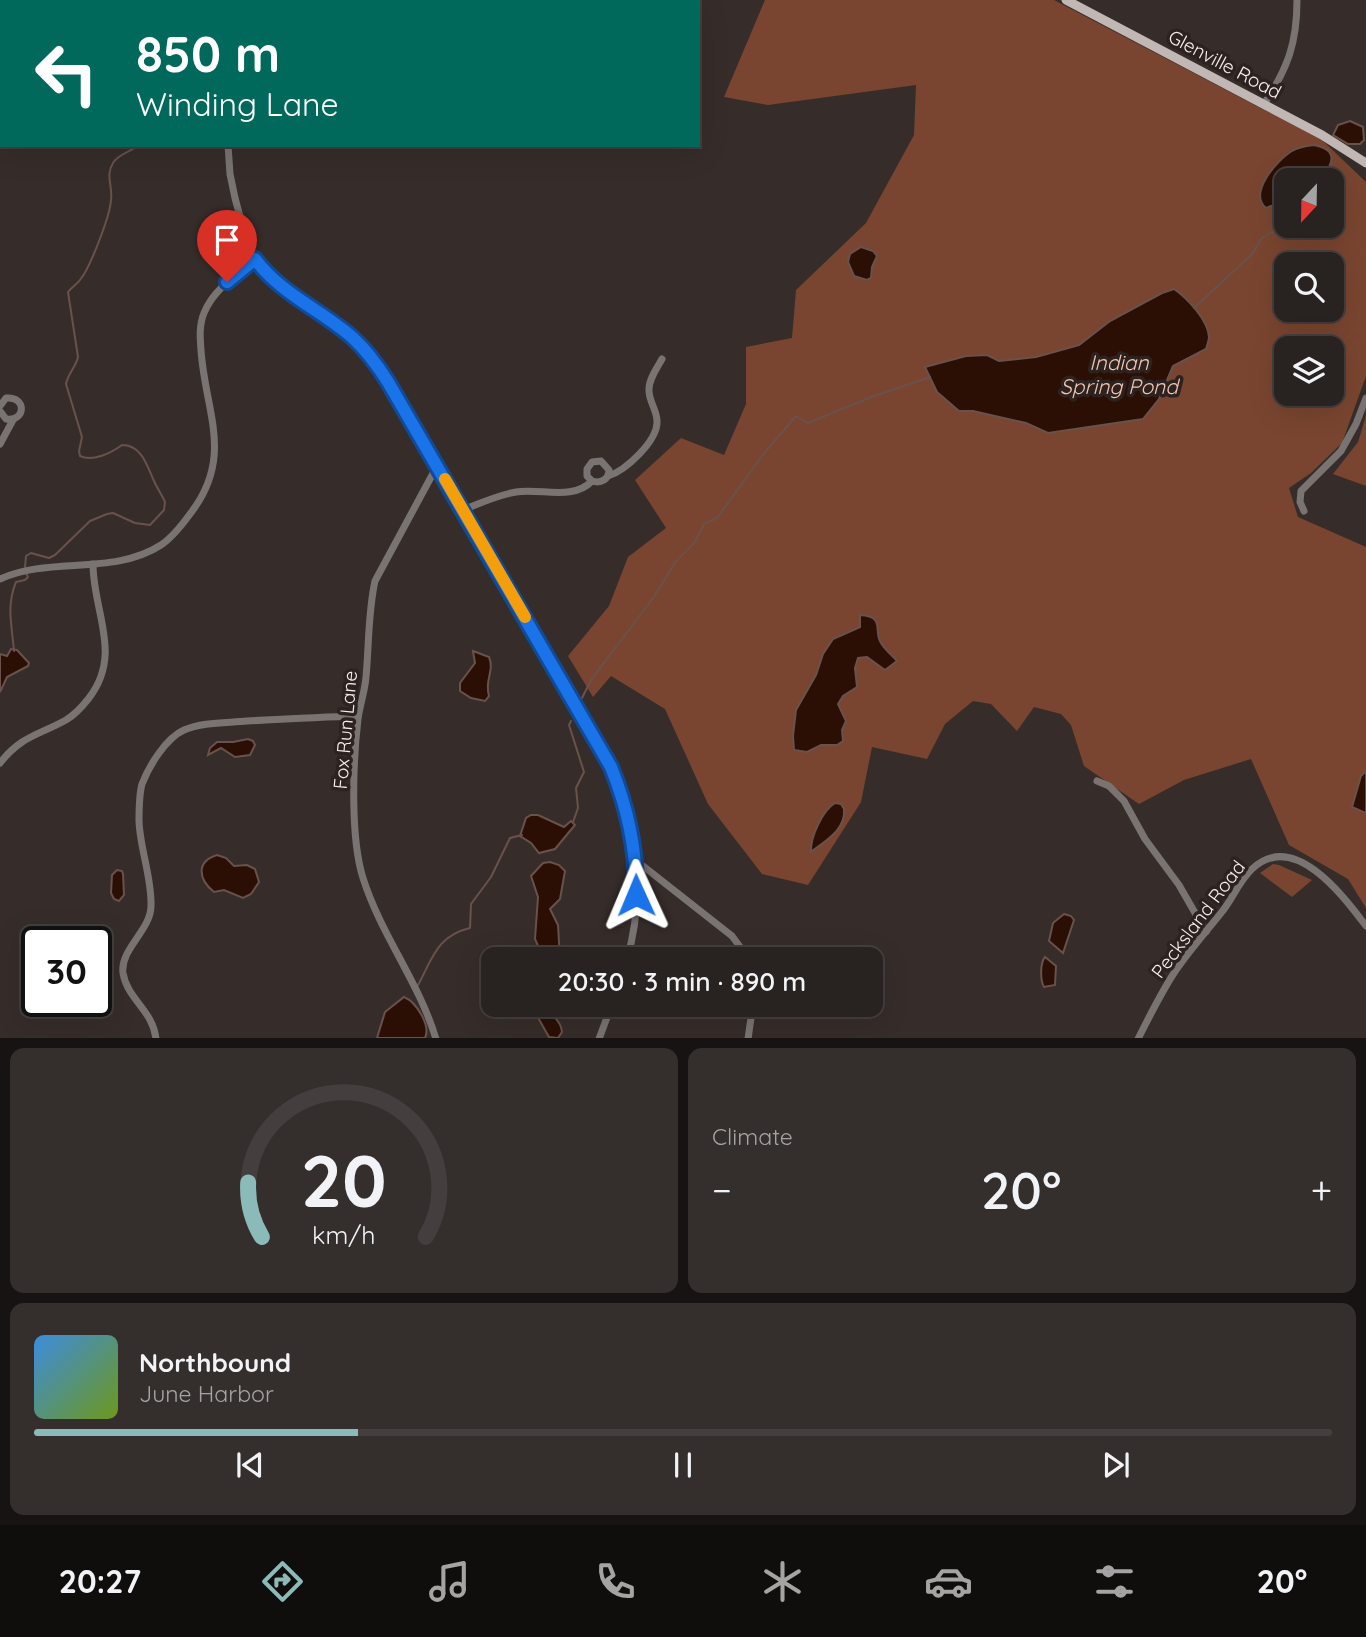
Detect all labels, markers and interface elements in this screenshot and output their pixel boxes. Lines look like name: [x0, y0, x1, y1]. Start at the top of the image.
text: 850 m: [136, 23, 280, 84]
street label: Glenville Road: [1164, 24, 1286, 104]
icon: left: [21, 28, 112, 119]
text: Winding Lane: [136, 84, 339, 124]
north arrow: [1274, 168, 1344, 238]
map controls: [1274, 168, 1344, 406]
pin: [197, 210, 257, 282]
icon: arrive: [208, 221, 246, 259]
button: search: [1274, 252, 1344, 322]
button: layers: [1274, 336, 1344, 406]
water label: Indian Spring Pond: [1060, 349, 1180, 399]
street label: Fox Run Lane: [328, 670, 362, 790]
street label: Pecksland Road: [1146, 855, 1250, 983]
position arrow: [599, 858, 673, 932]
speed limit sign: 30: [21, 926, 112, 1017]
text: 20:30 · 3 min · 890 m: [558, 965, 806, 998]
text: Climate: [712, 1122, 793, 1151]
text: 20: [301, 1134, 387, 1225]
text: 20°: [981, 1157, 1061, 1222]
text: −: [712, 1166, 732, 1214]
text: +: [1311, 1166, 1332, 1214]
text: km/h: [312, 1218, 376, 1249]
text: Northbound: [139, 1346, 291, 1379]
text: June Harbor: [139, 1379, 274, 1408]
icon: previous: [231, 1446, 269, 1484]
icon: pause: [664, 1446, 702, 1484]
icon: next: [1097, 1446, 1135, 1484]
icon: directions: [258, 1557, 307, 1606]
icon: music: [425, 1557, 474, 1606]
icon: phone: [591, 1557, 640, 1606]
icon: climate: [758, 1557, 807, 1606]
icon: car: [924, 1557, 973, 1606]
icon: filters: [1090, 1557, 1139, 1606]
text: 20:27: [59, 1561, 141, 1601]
text: 20°: [1257, 1561, 1307, 1601]

